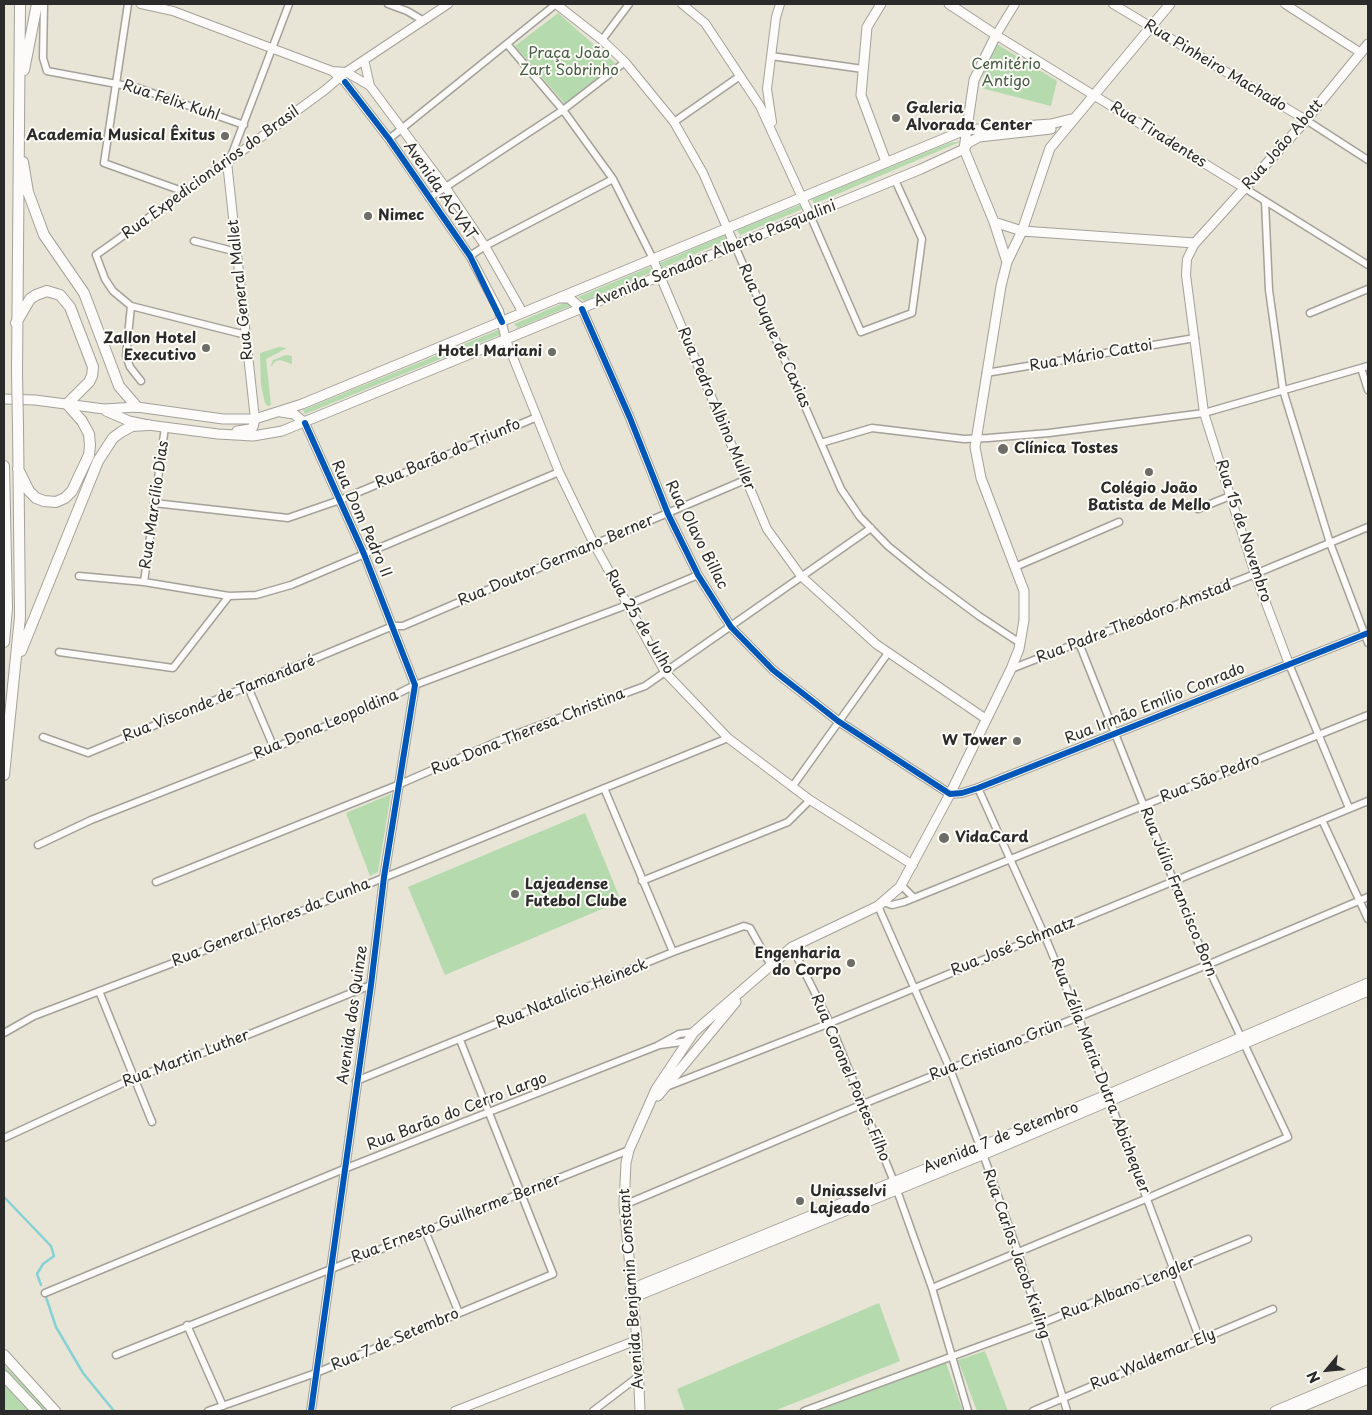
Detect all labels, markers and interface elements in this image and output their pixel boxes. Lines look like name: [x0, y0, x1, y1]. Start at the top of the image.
street label: Rua Pinheiro Machado: [1140, 16, 1290, 116]
park label: Praça João Zart Sobrinho: [519, 45, 619, 80]
park label: Cemitério Antigo: [971, 56, 1041, 91]
street label: Rua Felix Kuhl: [120, 77, 222, 125]
street label: Rua João Abott: [1239, 96, 1327, 194]
street label: Rua Tiradentes: [1107, 98, 1209, 172]
place label: Galeria Alvorada Center: [906, 100, 1032, 135]
street label: Rua Expedicionários do Brasil: [119, 103, 303, 243]
marker: Galeria Alvorada Center: [890, 112, 902, 124]
place label: Academia Musical Êxitus: [26, 127, 215, 145]
marker: Academia Musical Êxitus: [219, 130, 231, 142]
street label: Avenida ACVAT: [399, 138, 481, 244]
street label: Avenida Senador Alberto Pasqualini: [591, 197, 839, 311]
place label: Nimec: [378, 207, 424, 225]
marker: Nimec: [362, 210, 374, 222]
street label: Rua General Mallet: [225, 219, 257, 361]
street label: Rua Duque de Caxias: [734, 261, 814, 411]
street label: Rua Pedro Albino Muller: [673, 325, 759, 493]
place label: Zallon Hotel Executivo: [103, 330, 196, 365]
street label: Rua Mário Cattoi: [1028, 336, 1154, 376]
marker: Zallon Hotel Executivo: [200, 342, 212, 354]
place label: Hotel Mariani: [438, 343, 542, 361]
marker: Hotel Mariani: [546, 346, 558, 358]
street label: Rua Barão do Triunfo: [373, 415, 523, 493]
street label: Rua Marcílio Dias: [137, 440, 173, 570]
place label: Clínica Tostes: [1014, 440, 1118, 458]
marker: Clínica Tostes: [996, 442, 1010, 456]
street label: Rua 15 de Novembro: [1211, 457, 1275, 605]
street label: Rua Dom Pedro II: [327, 458, 395, 580]
marker: Colégio João Batista de Mello: [1143, 466, 1155, 478]
street label: Rua Olavo Billac: [661, 478, 731, 592]
place label: Colégio João Batista de Mello: [1087, 480, 1211, 515]
street label: Rua Doutor Germano Berner: [455, 511, 657, 611]
street label: Rua 25 de Julho: [601, 566, 677, 678]
street label: Rua Padre Theodoro Amstad: [1034, 576, 1234, 668]
street label: Rua Visconde de Tamandaré: [120, 652, 318, 746]
street label: Rua Irmão Emílio Conrado: [1062, 660, 1248, 748]
street label: Rua Dona Theresa Christina: [429, 685, 627, 779]
street label: Rua Dona Leopoldina: [251, 686, 401, 764]
place label: W Tower: [942, 732, 1007, 750]
marker: W Tower: [1011, 735, 1023, 747]
street label: Rua São Pedro: [1158, 751, 1262, 807]
street label: Rua Júlio Francisco Born: [1136, 805, 1220, 979]
place label: VidaCard: [955, 829, 1028, 847]
marker: VidaCard: [937, 831, 951, 845]
street label: Rua General Flores da Cunha: [169, 875, 373, 971]
place label: Lajeadense Futebol Clube: [525, 876, 627, 911]
marker: Lajeadense Futebol Clube: [509, 888, 521, 900]
street label: Rua José Schmatz: [948, 914, 1078, 980]
street label: Avenida dos Quinze: [334, 944, 372, 1086]
place label: Engenharia do Corpo: [755, 945, 841, 980]
street label: Rua Natalício Heineck: [493, 955, 651, 1033]
street label: Rua Zélia Maria Dutra Abichequer: [1047, 956, 1153, 1196]
marker: Engenharia do Corpo: [845, 957, 857, 969]
street label: Rua Coronel Pontes Filho: [807, 992, 893, 1164]
street label: Rua Cristiano Grün: [927, 1015, 1065, 1085]
street label: Rua Martin Luther: [120, 1026, 252, 1092]
street label: Rua Barão do Cerro Largo: [364, 1069, 550, 1155]
street label: Avenida 7 de Setembro: [921, 1099, 1081, 1177]
street label: Rua Carlos Jacob Kieling: [978, 1167, 1054, 1341]
street label: Rua Ernesto Guilherme Berner: [349, 1171, 563, 1267]
place label: Uniasselvi Lajeado: [810, 1183, 886, 1218]
street label: Avenida Benjamin Constant: [616, 1188, 648, 1390]
marker: Uniasselvi Lajeado: [794, 1195, 806, 1207]
street label: Rua Albano Lengler: [1058, 1254, 1198, 1324]
street label: Rua 7 de Setembro: [328, 1305, 462, 1375]
street label: Rua Waldemar Ely: [1088, 1325, 1218, 1395]
north arrow: [1302, 1345, 1352, 1395]
text: N: [1301, 1367, 1325, 1387]

